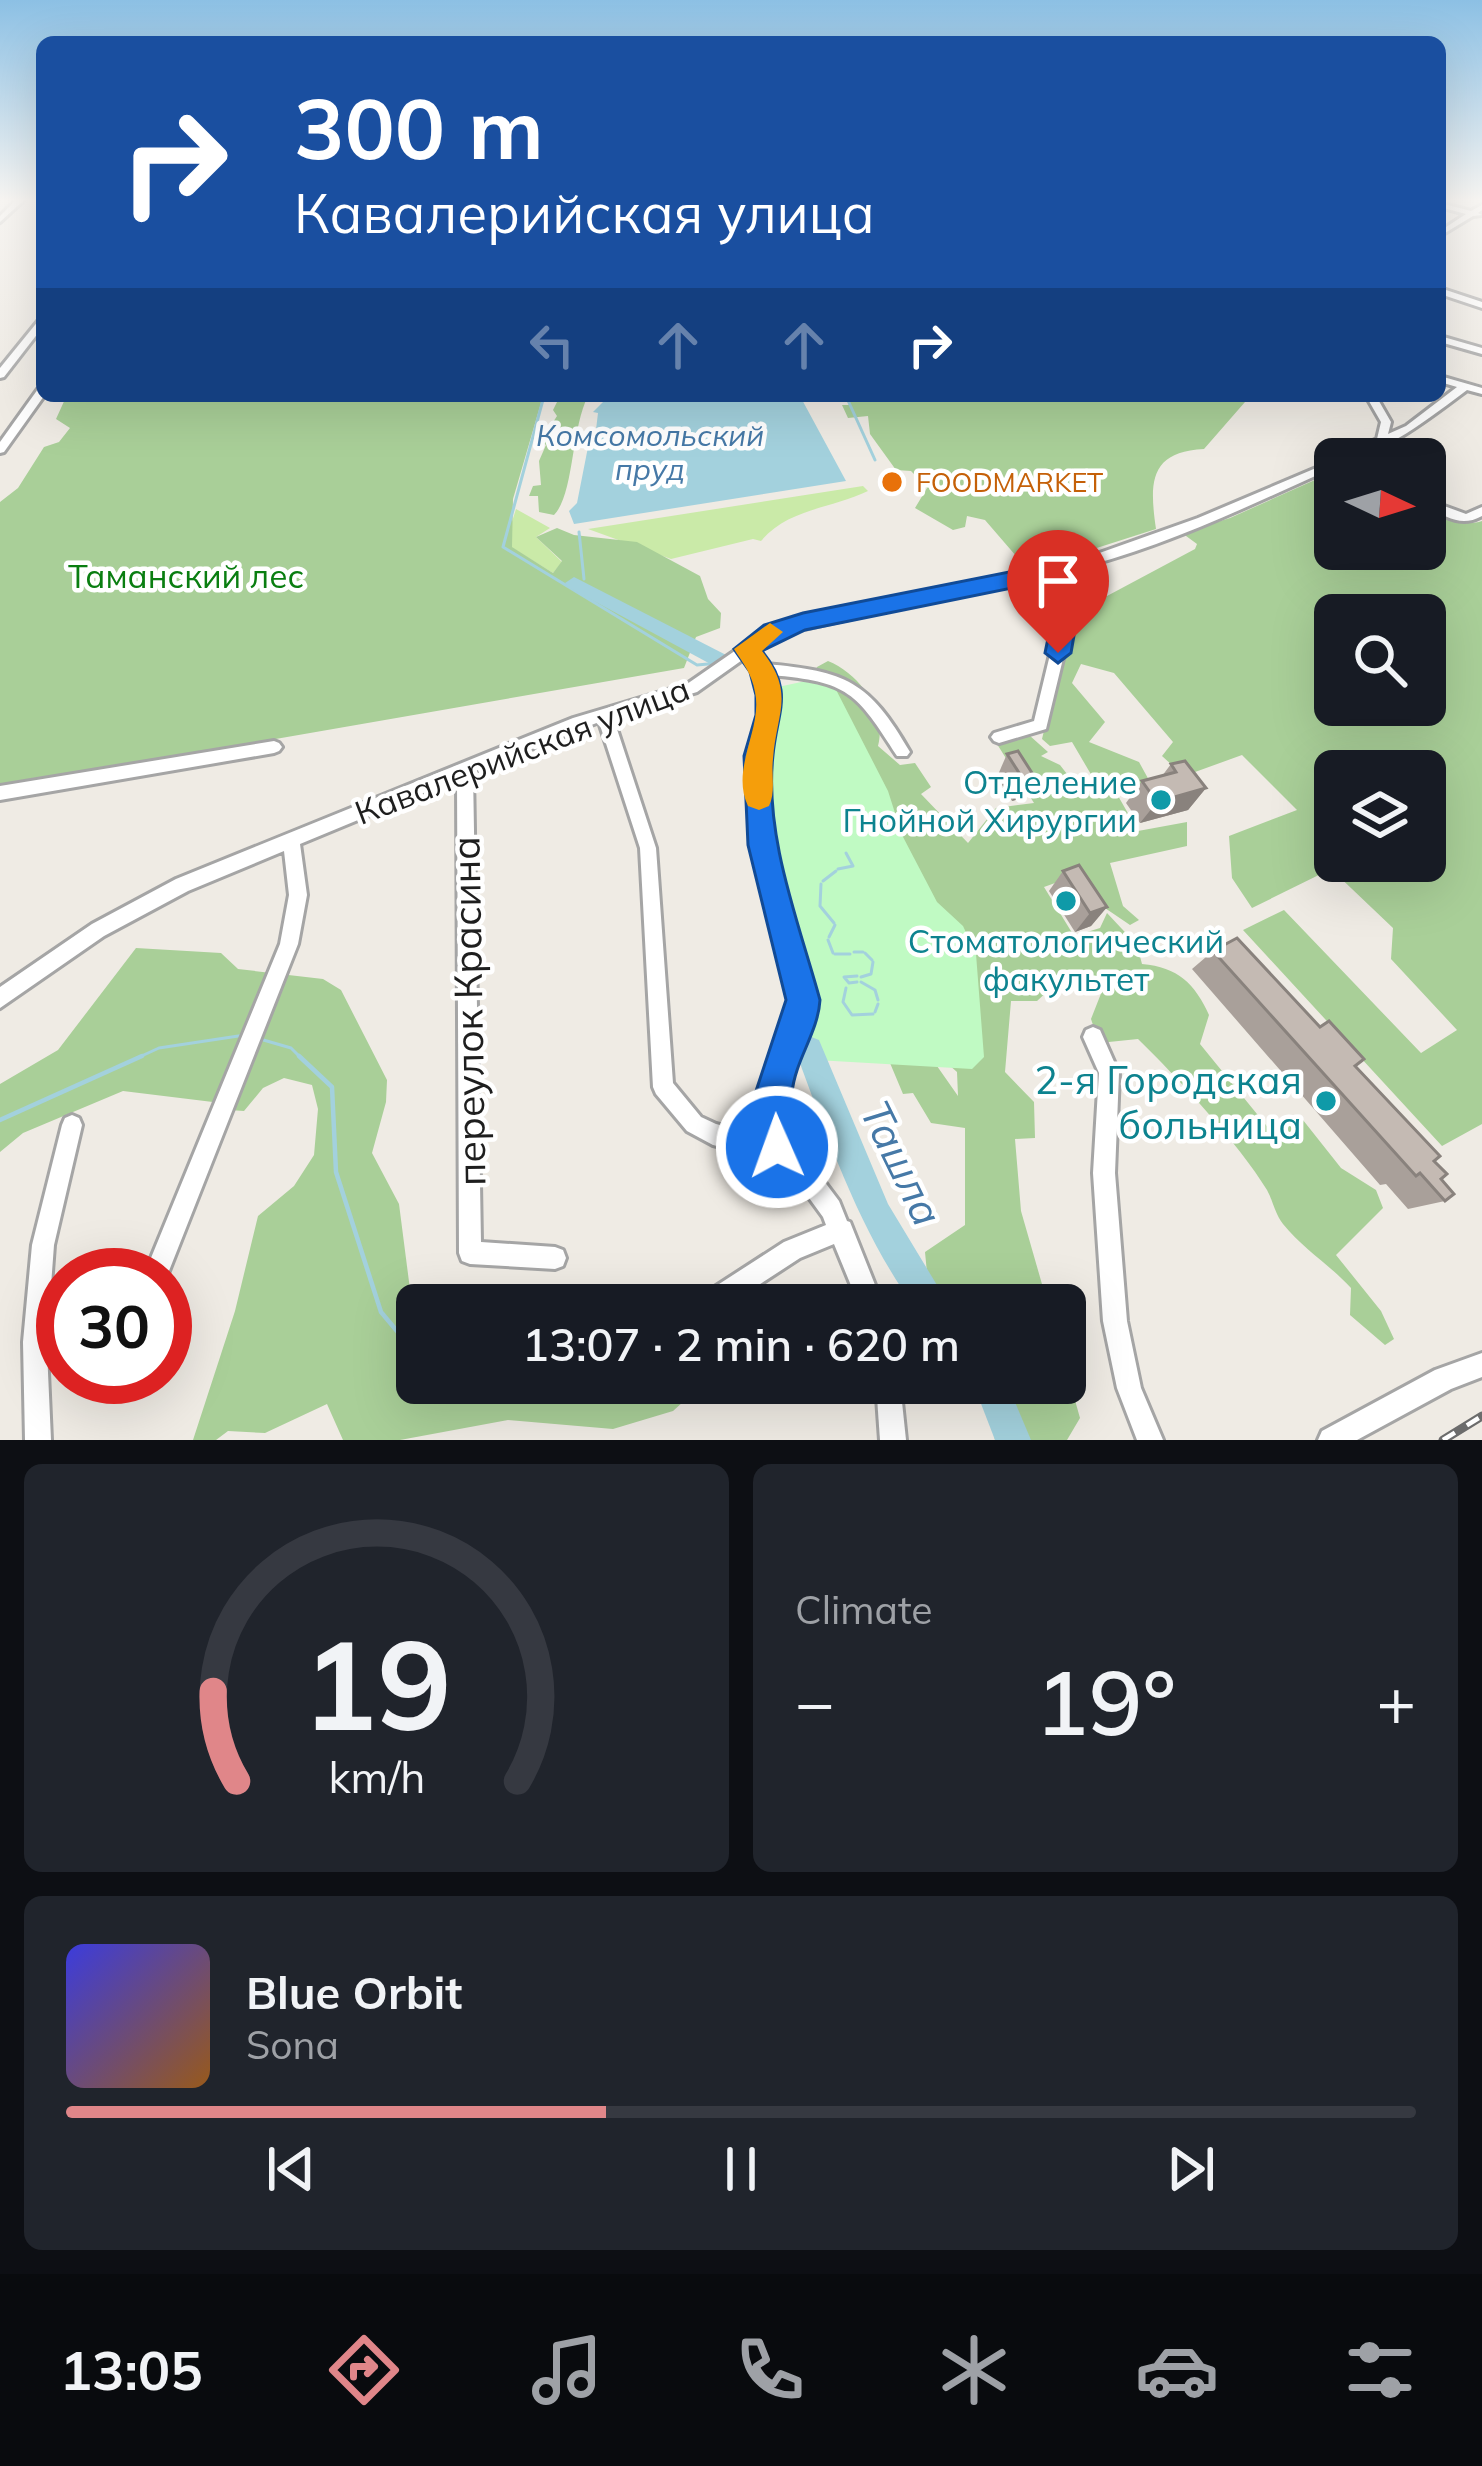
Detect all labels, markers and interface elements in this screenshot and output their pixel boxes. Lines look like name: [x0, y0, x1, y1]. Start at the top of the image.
text: 300 m: [294, 75, 544, 180]
icon: right: [96, 84, 252, 240]
text: Кавалерийская улица: [294, 179, 875, 247]
icon: left: [519, 312, 585, 378]
icon: ahead: [645, 312, 711, 378]
icon: ahead: [771, 312, 837, 378]
icon: right: [897, 312, 963, 378]
water label: Комсомольский пруд: [536, 416, 764, 488]
north arrow: [1314, 438, 1446, 570]
map controls: [1314, 438, 1446, 882]
place label: FOODMARKET: [916, 465, 1103, 499]
marker: FOODMARKET: [879, 469, 905, 495]
pin: [1007, 530, 1109, 653]
icon: arrive: [1025, 548, 1091, 614]
park label: Таманский лес: [68, 555, 304, 596]
button: search: [1314, 594, 1446, 726]
street label: Кавалерийская улица: [349, 667, 695, 833]
button: layers: [1314, 750, 1446, 882]
place label: Отделение Гнойной Хирургии: [843, 761, 1137, 840]
marker: Отделение Гнойной Хирургии: [1148, 787, 1174, 813]
street label: переулок Красина: [440, 836, 496, 1186]
marker: Стоматологический факультет: [1053, 888, 1079, 914]
place label: Стоматологический факультет: [908, 920, 1224, 999]
place label: 2-я Городская больница: [1035, 1055, 1302, 1149]
position arrow: [714, 1084, 840, 1210]
marker: 2-я Городская больница: [1313, 1088, 1339, 1114]
water label: Ташла: [849, 1092, 955, 1234]
speed limit sign: 30: [36, 1248, 192, 1404]
text: 13:07 · 2 min · 620 m: [522, 1316, 960, 1372]
text: Climate: [795, 1585, 933, 1634]
text: 19: [302, 1605, 451, 1761]
text: 19°: [1035, 1645, 1176, 1758]
text: −: [795, 1660, 835, 1743]
text: +: [1376, 1660, 1416, 1743]
text: km/h: [328, 1750, 425, 1804]
text: Blue Orbit: [246, 1964, 462, 2020]
text: Sona: [246, 2020, 339, 2069]
icon: previous: [258, 2136, 324, 2202]
icon: pause: [708, 2136, 774, 2202]
icon: next: [1158, 2136, 1224, 2202]
icon: directions: [322, 2328, 406, 2412]
icon: music: [525, 2328, 609, 2412]
icon: phone: [728, 2328, 812, 2412]
icon: climate: [932, 2328, 1016, 2412]
icon: car: [1135, 2328, 1219, 2412]
icon: filters: [1338, 2328, 1422, 2412]
text: 13:05: [60, 2336, 203, 2404]

